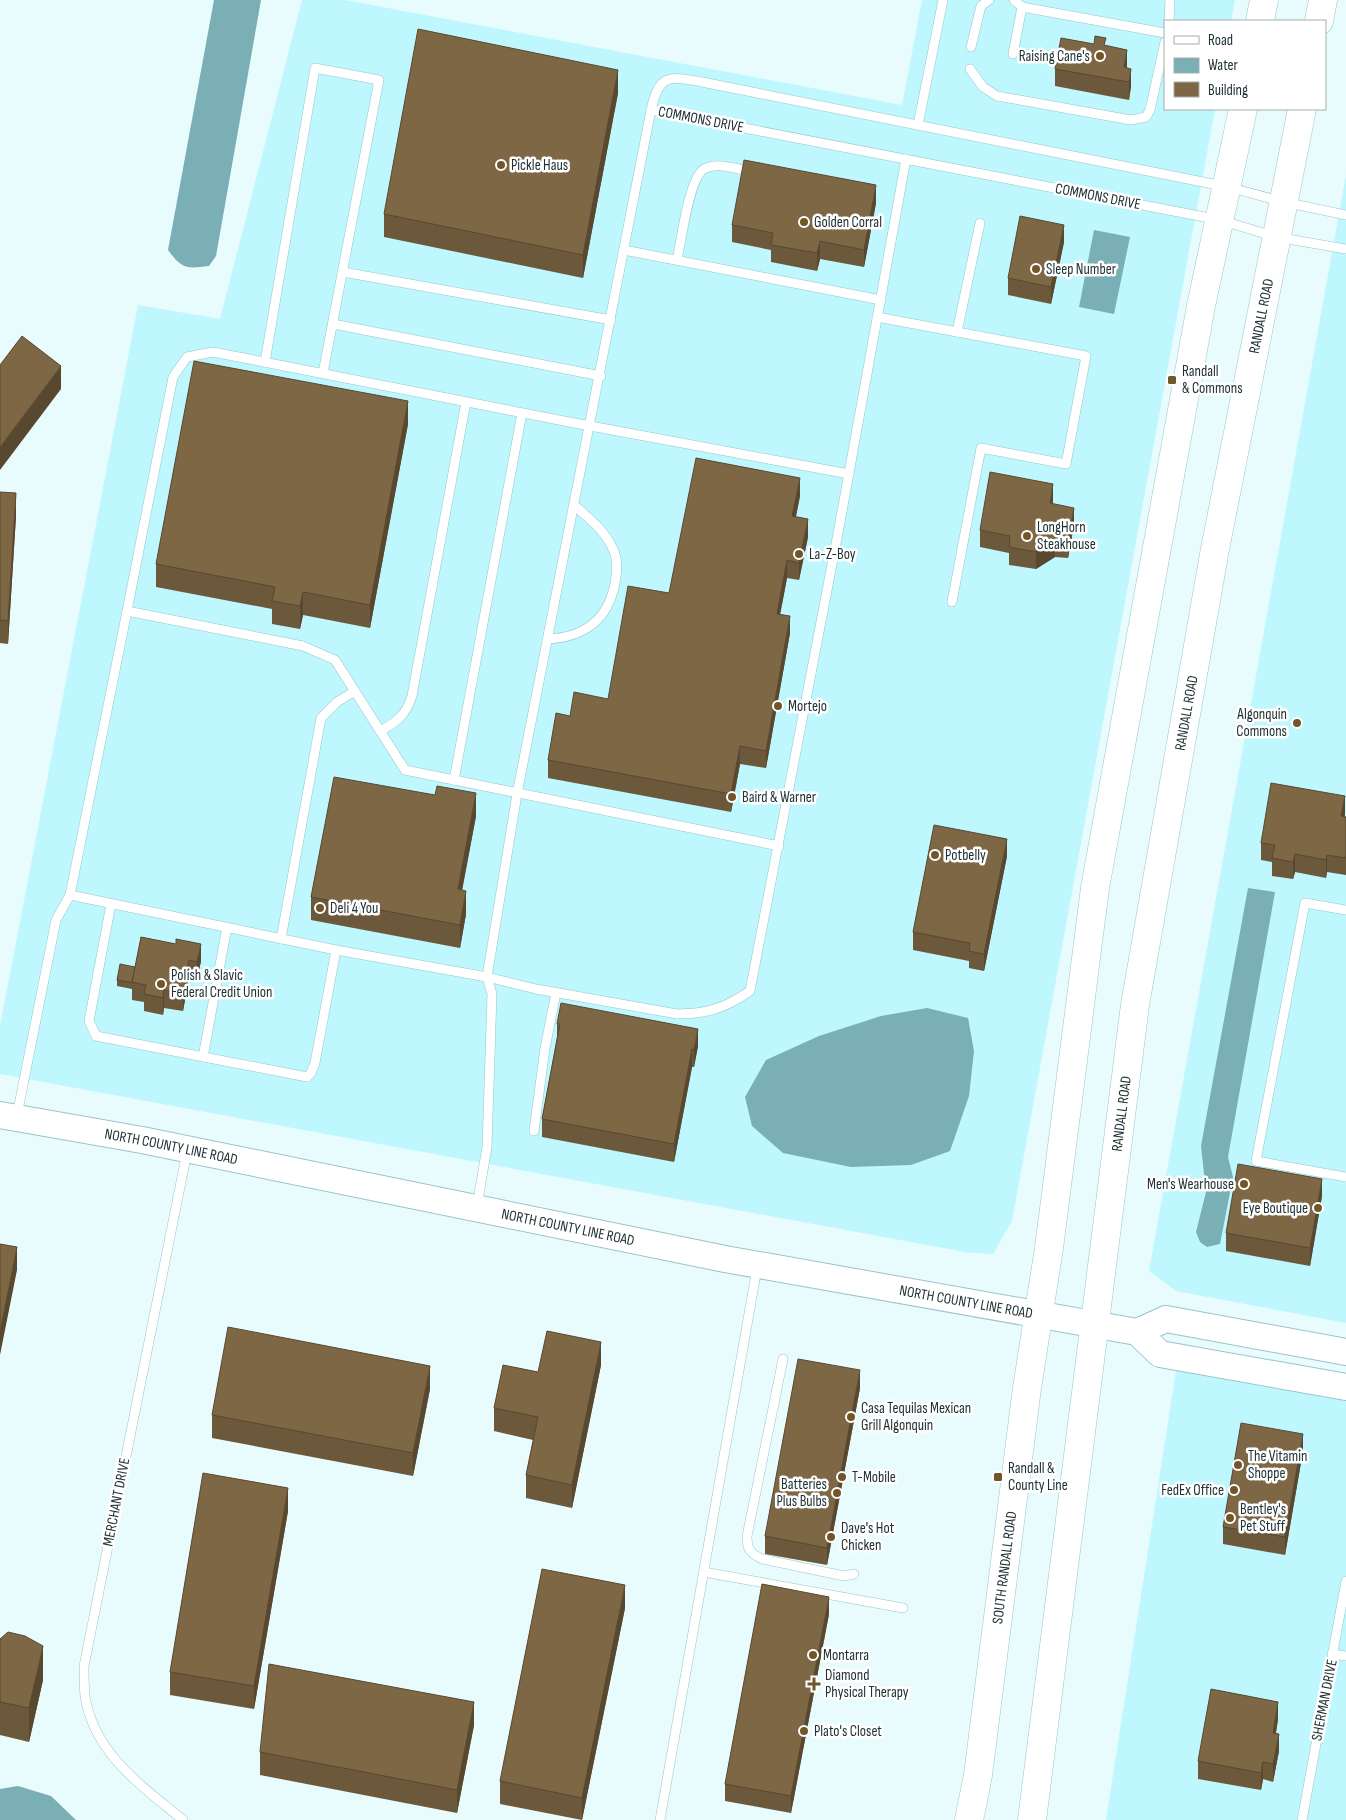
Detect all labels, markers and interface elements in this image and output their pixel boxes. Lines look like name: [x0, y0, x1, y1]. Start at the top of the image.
legend: [1164, 20, 1326, 110]
text: Road: [1208, 31, 1233, 50]
place label: Raising Cane's: [1019, 47, 1090, 66]
marker: Raising Cane's: [1094, 50, 1106, 62]
text: Water: [1208, 56, 1239, 75]
text: Building: [1208, 81, 1248, 100]
street label: COMMONS DRIVE: [657, 102, 745, 137]
place label: Pickle Haus: [511, 156, 568, 175]
marker: Pickle Haus: [495, 159, 507, 171]
street label: COMMONS DRIVE: [1054, 179, 1142, 214]
place label: Golden Corral: [814, 213, 882, 232]
marker: Golden Corral: [798, 216, 810, 228]
place label: Sleep Number: [1046, 260, 1117, 279]
marker: Sleep Number: [1030, 263, 1042, 275]
street label: RANDALL ROAD: [1245, 277, 1278, 355]
place label: Randall & Commons: [1182, 362, 1243, 398]
marker: Randall & Commons: [1166, 374, 1178, 386]
place label: LongHorn Steakhouse: [1037, 518, 1096, 554]
marker: LongHorn Steakhouse: [1021, 530, 1033, 542]
place label: La-Z-Boy: [809, 545, 856, 564]
marker: La-Z-Boy: [793, 548, 805, 560]
street label: RANDALL ROAD: [1171, 674, 1203, 752]
place label: Mortejo: [788, 697, 827, 716]
marker: Mortejo: [772, 700, 784, 712]
place label: Algonquin Commons: [1236, 705, 1287, 741]
marker: Algonquin Commons: [1291, 717, 1303, 729]
place label: Baird & Warner: [742, 788, 817, 807]
marker: Baird & Warner: [726, 791, 738, 803]
place label: Potbelly: [945, 846, 986, 865]
marker: Potbelly: [929, 849, 941, 861]
place label: Deli 4 You: [330, 899, 378, 918]
marker: Deli 4 You: [314, 902, 326, 914]
place label: Polish & Slavic Federal Credit Union: [171, 966, 272, 1002]
marker: Polish & Slavic Federal Credit Union: [155, 978, 167, 990]
street label: RANDALL ROAD: [1108, 1075, 1136, 1153]
street label: NORTH COUNTY LINE ROAD: [103, 1125, 239, 1169]
place label: Men's Wearhouse: [1147, 1175, 1234, 1194]
marker: Men's Wearhouse: [1238, 1178, 1250, 1190]
place label: Eye Boutique: [1243, 1199, 1308, 1218]
marker: Eye Boutique: [1312, 1202, 1324, 1214]
street label: NORTH COUNTY LINE ROAD: [500, 1205, 636, 1250]
street label: NORTH COUNTY LINE ROAD: [898, 1281, 1034, 1323]
place label: Casa Tequilas Mexican Grill Algonquin: [861, 1399, 971, 1435]
marker: Casa Tequilas Mexican Grill Algonquin: [845, 1411, 857, 1423]
place label: The Vitamin Shoppe: [1248, 1447, 1307, 1483]
street label: MERCHANT DRIVE: [99, 1456, 134, 1548]
place label: Randall & County Line: [1008, 1459, 1068, 1495]
marker: The Vitamin Shoppe: [1232, 1459, 1244, 1471]
place label: T-Mobile: [852, 1468, 896, 1487]
marker: T-Mobile: [836, 1471, 848, 1483]
marker: Randall & County Line: [992, 1471, 1004, 1483]
place label: Batteries Plus Bulbs: [776, 1475, 827, 1511]
place label: FedEx Office: [1161, 1481, 1224, 1500]
marker: FedEx Office: [1228, 1484, 1240, 1496]
marker: Batteries Plus Bulbs: [831, 1487, 843, 1499]
place label: Bentley's Pet Stuff: [1240, 1500, 1286, 1536]
street label: SOUTH RANDALL ROAD: [988, 1510, 1021, 1625]
marker: Bentley's Pet Stuff: [1224, 1512, 1236, 1524]
place label: Dave's Hot Chicken: [841, 1519, 895, 1555]
marker: Dave's Hot Chicken: [825, 1531, 837, 1543]
place label: Montarra: [823, 1646, 869, 1665]
marker: Montarra: [807, 1649, 819, 1661]
street label: SHERMAN DRIVE: [1307, 1658, 1342, 1743]
place label: Diamond Physical Therapy: [825, 1666, 909, 1702]
marker: Diamond Physical Therapy: [807, 1677, 821, 1691]
place label: Plato's Closet: [814, 1722, 882, 1741]
marker: Plato's Closet: [798, 1725, 810, 1737]

